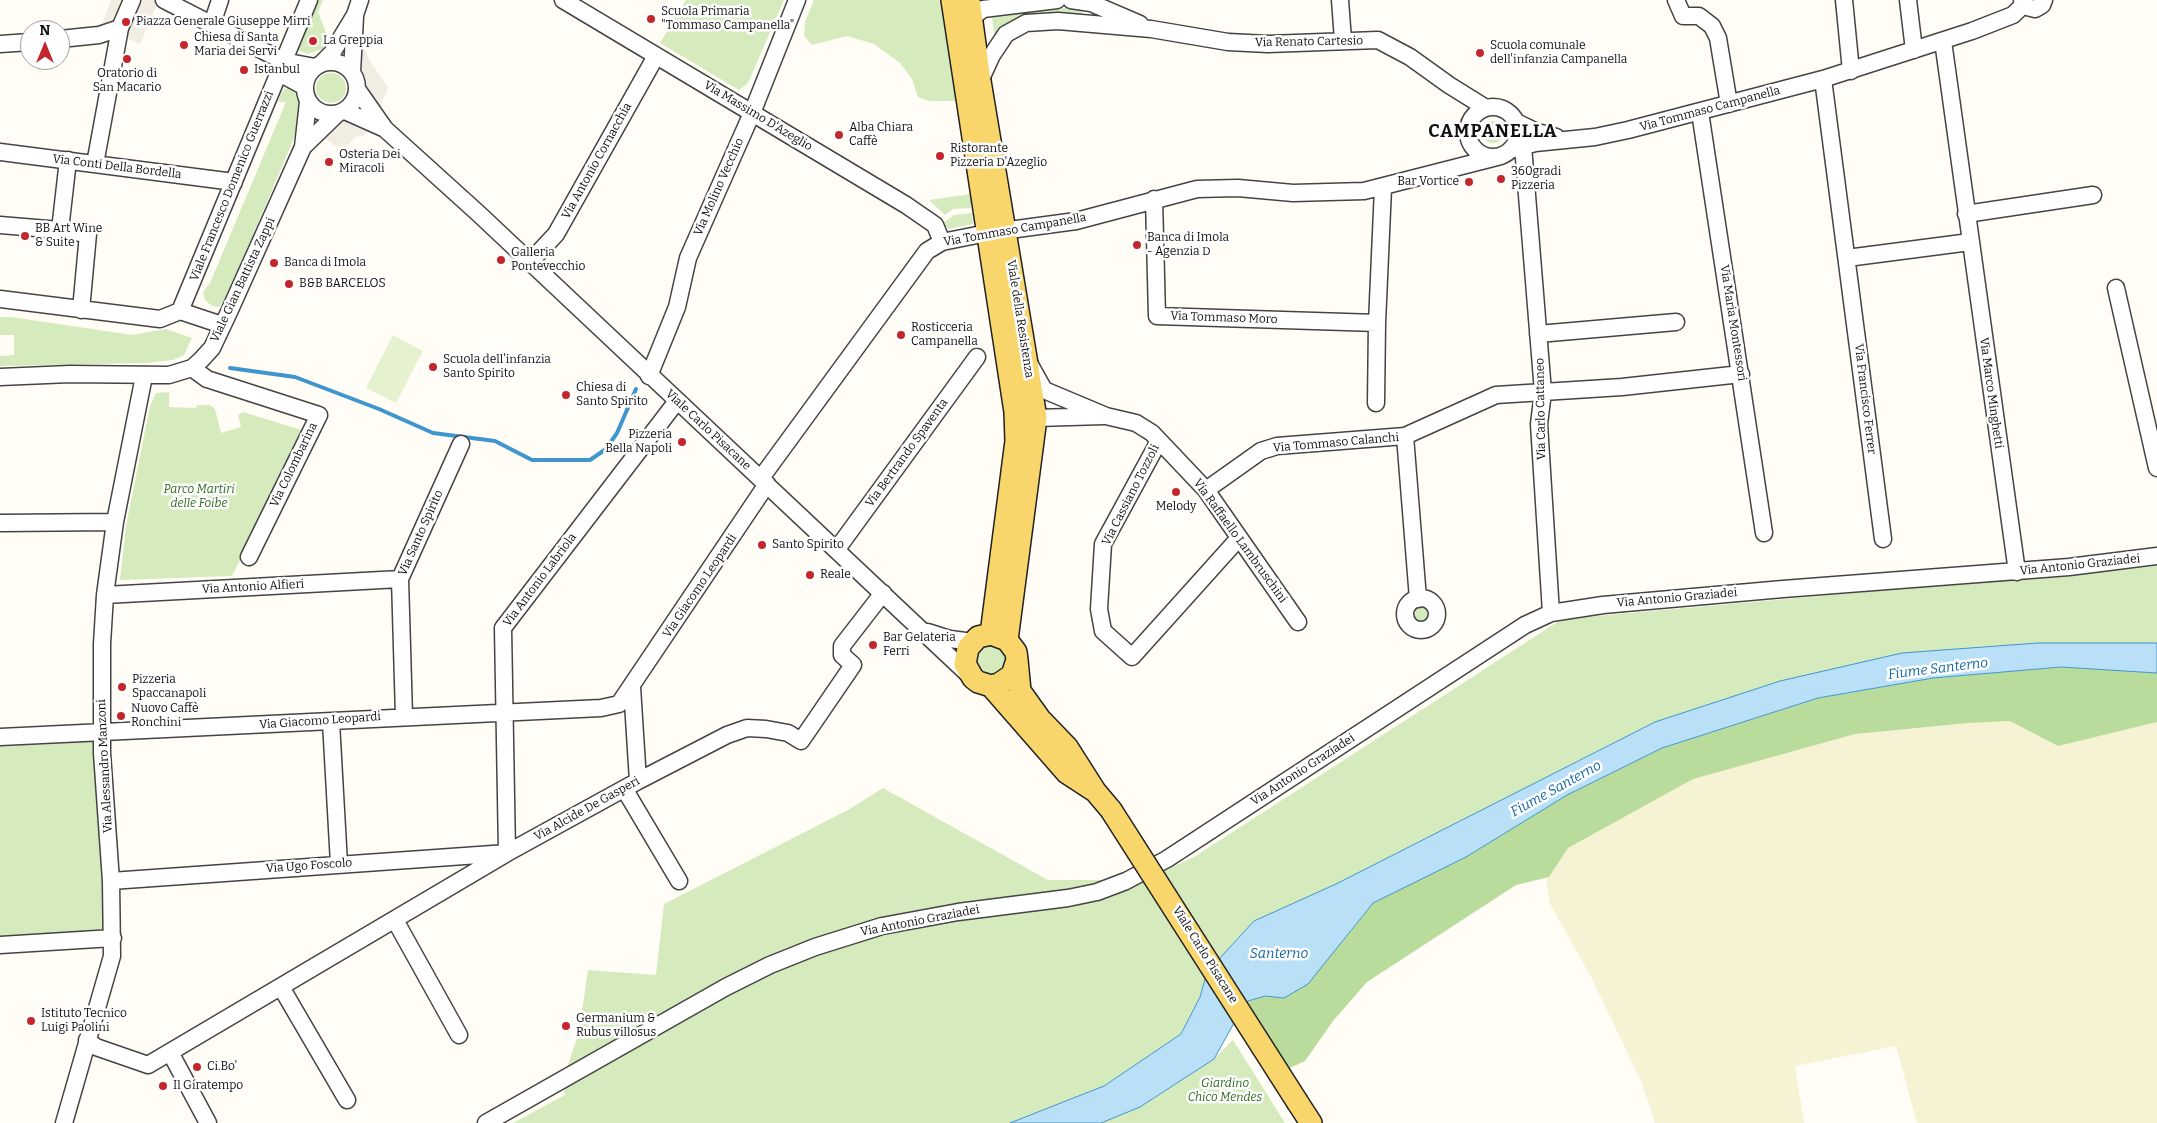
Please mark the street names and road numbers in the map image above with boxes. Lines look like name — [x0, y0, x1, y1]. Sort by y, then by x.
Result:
street label: Via Renato Cartesio — [1255, 34, 1363, 50]
street label: Via Massimo D'Azeglio — [701, 78, 815, 154]
street label: Via Tommaso Campanella — [1638, 83, 1782, 135]
street label: Viale Francesco Domenico Guerrazzi — [187, 89, 277, 283]
street label: Via Antonio Cornacchia — [559, 100, 635, 222]
street label: Via Molino Vecchio — [691, 136, 747, 238]
street label: Via Conti Della Bordella — [52, 152, 182, 182]
street label: Via Tommaso Campanella — [943, 210, 1087, 250]
street label: Viale Gian Battista Zappi — [208, 215, 278, 345]
street label: Viale della Resistenza — [1004, 259, 1036, 379]
street label: Via Maria Montessori — [1717, 264, 1749, 382]
street label: Via Tommaso Moro — [1170, 309, 1278, 327]
street label: Via Marco Minghetti — [1976, 336, 2006, 450]
street label: Via Francisco Ferrer — [1851, 343, 1879, 455]
street label: Via Carlo Cattaneo — [1533, 358, 1549, 460]
street label: Viale Carlo Pisacane — [662, 387, 754, 473]
street label: Via Bertrando Spaventa — [863, 396, 951, 510]
street label: Via Colombarina — [267, 420, 321, 510]
street label: Via Tommaso Calanchi — [1272, 430, 1400, 456]
street label: Via Cassiano Tozzoli — [1099, 442, 1163, 548]
street label: Via Raffaello Lambruschini — [1190, 476, 1290, 606]
street label: Via Santo Spirito — [396, 488, 446, 578]
street label: Via Antonio Labriola — [500, 531, 580, 629]
street label: Via Giacomo Leopardi — [660, 531, 740, 641]
street label: Via Antonio Graziadei — [2019, 552, 2141, 578]
street label: Via Antonio Alfieri — [201, 577, 305, 597]
street label: Via Antonio Graziadei — [1616, 586, 1738, 610]
street label: Via Alessandro Manzoni — [94, 699, 116, 833]
street label: Via Giacomo Leopardi — [259, 710, 381, 732]
street label: Via Antonio Graziadei — [1248, 731, 1358, 809]
street label: Via Alcide De Gasperi — [532, 774, 642, 844]
street label: Via Ugo Foscolo — [265, 856, 353, 876]
street label: Via Antonio Graziadei — [859, 902, 981, 940]
street label: Viale Carlo Pisacane — [1169, 904, 1241, 1006]

